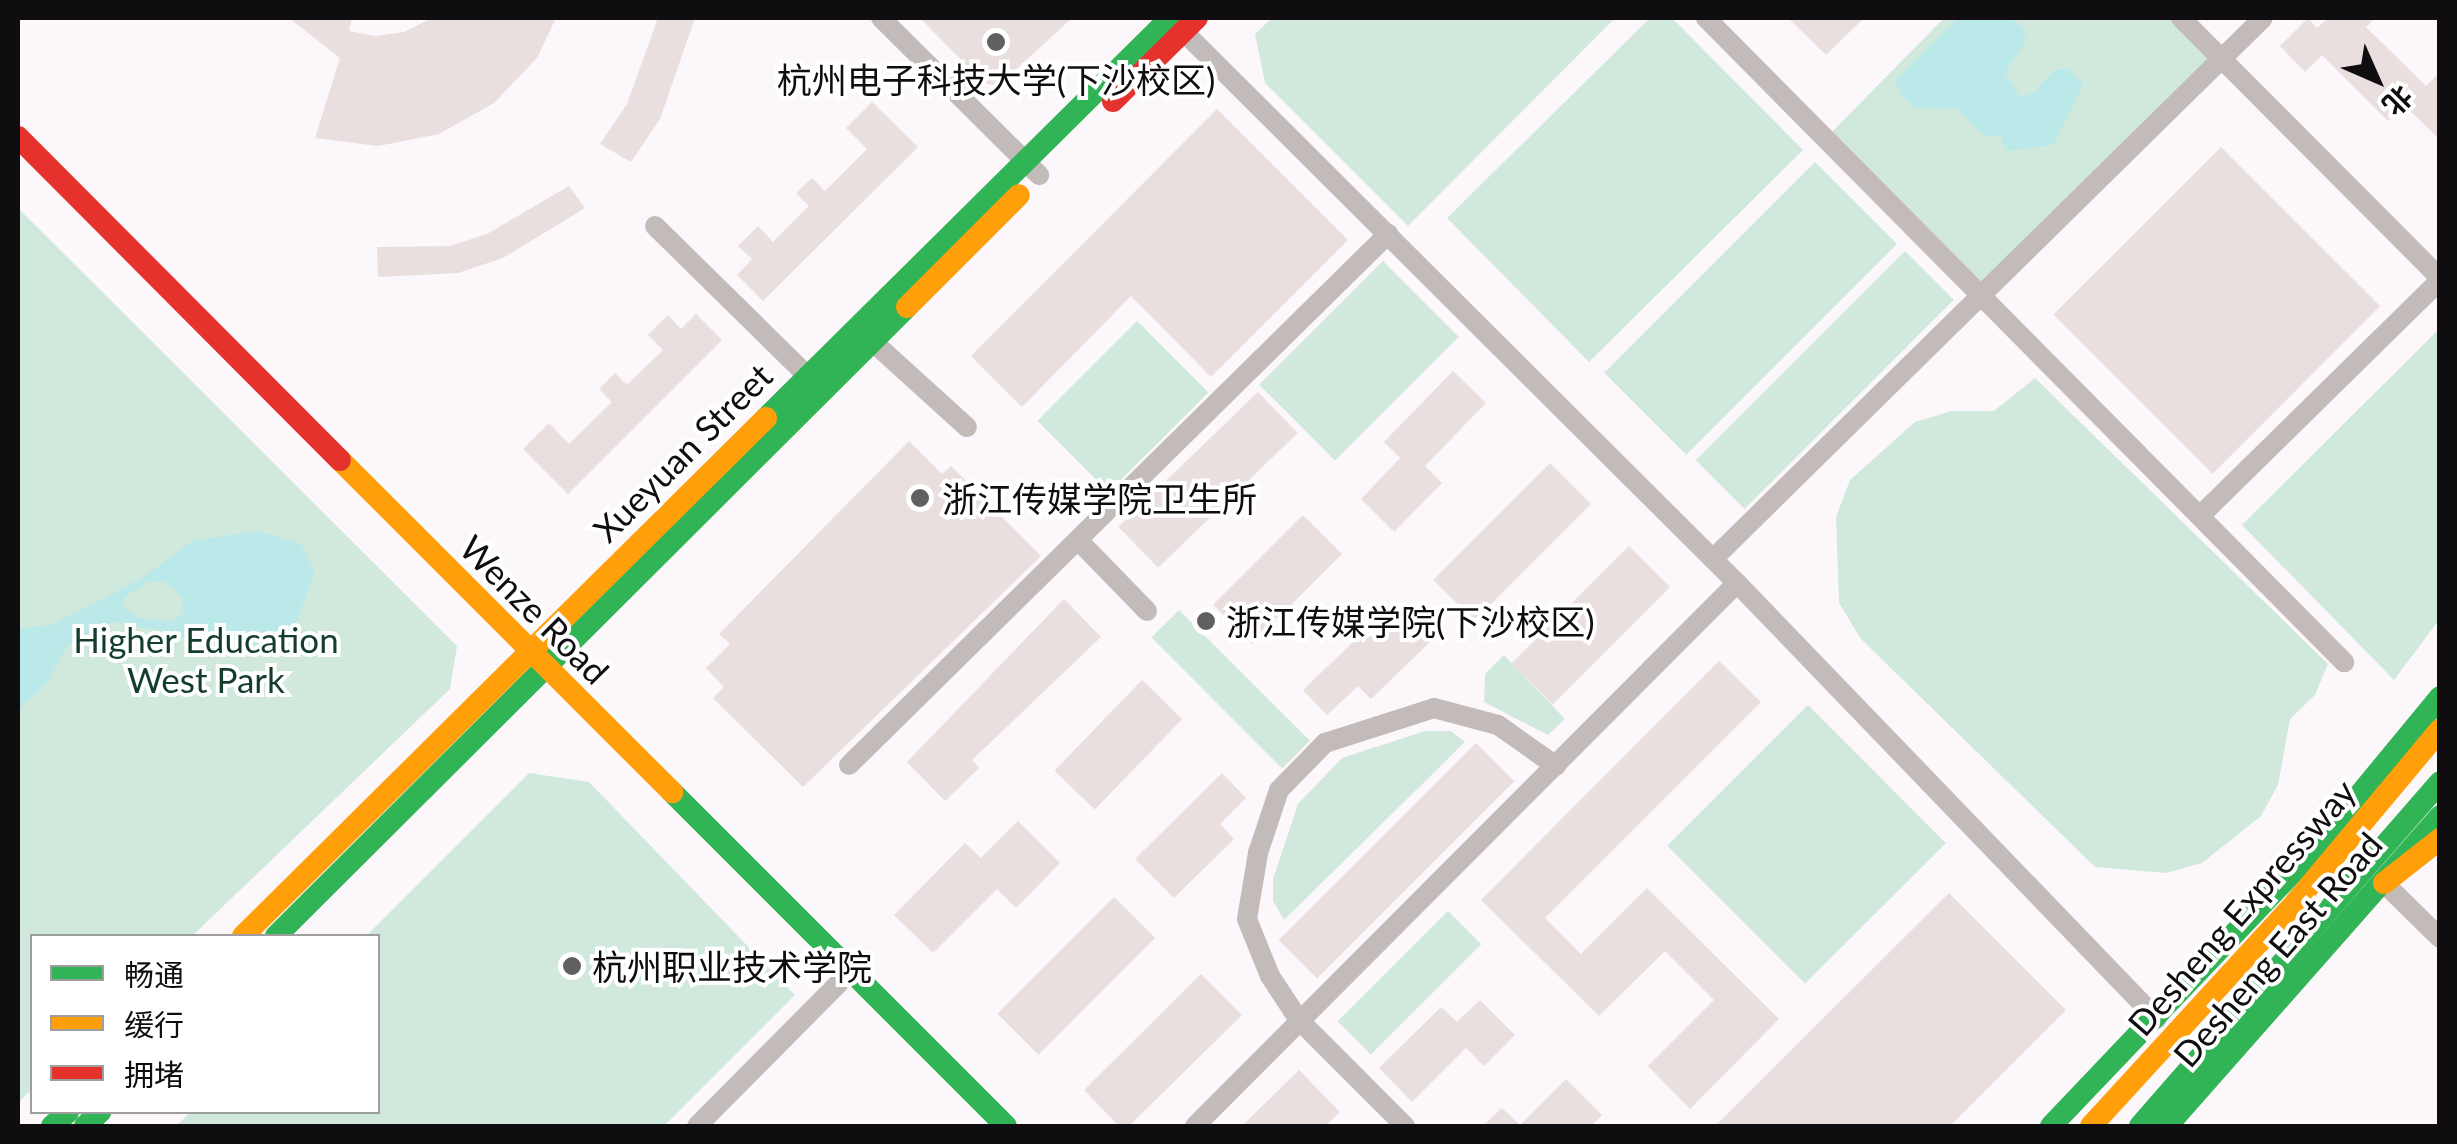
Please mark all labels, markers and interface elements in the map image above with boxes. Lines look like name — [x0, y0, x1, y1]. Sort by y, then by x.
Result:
north arrow — [2327, 30, 2427, 130]
marker: 杭州电子科技大学(下沙校区) — [985, 31, 1007, 53]
place label: 杭州电子科技大学(下沙校区) — [777, 58, 1215, 100]
text: 北 — [2376, 79, 2420, 123]
street label: Xueyuan Street — [584, 354, 780, 550]
place label: 浙江传媒学院卫生所 — [942, 477, 1257, 519]
marker: 浙江传媒学院卫生所 — [907, 485, 933, 511]
street label: Wenze Road — [452, 526, 618, 692]
place label: 浙江传媒学院(下沙校区) — [1226, 600, 1595, 642]
marker: 浙江传媒学院(下沙校区) — [1195, 610, 1217, 632]
park label: Higher Education West Park — [73, 618, 339, 700]
street label: Desheng Expressway — [2119, 771, 2363, 1043]
street label: Desheng East Road — [2164, 823, 2390, 1075]
legend — [30, 934, 380, 1114]
place label: 杭州职业技术学院 — [592, 945, 872, 987]
marker: 杭州职业技术学院 — [561, 955, 583, 977]
text: 畅通 — [124, 956, 184, 992]
text: 缓行 — [124, 1006, 184, 1042]
text: 拥堵 — [124, 1056, 184, 1092]

